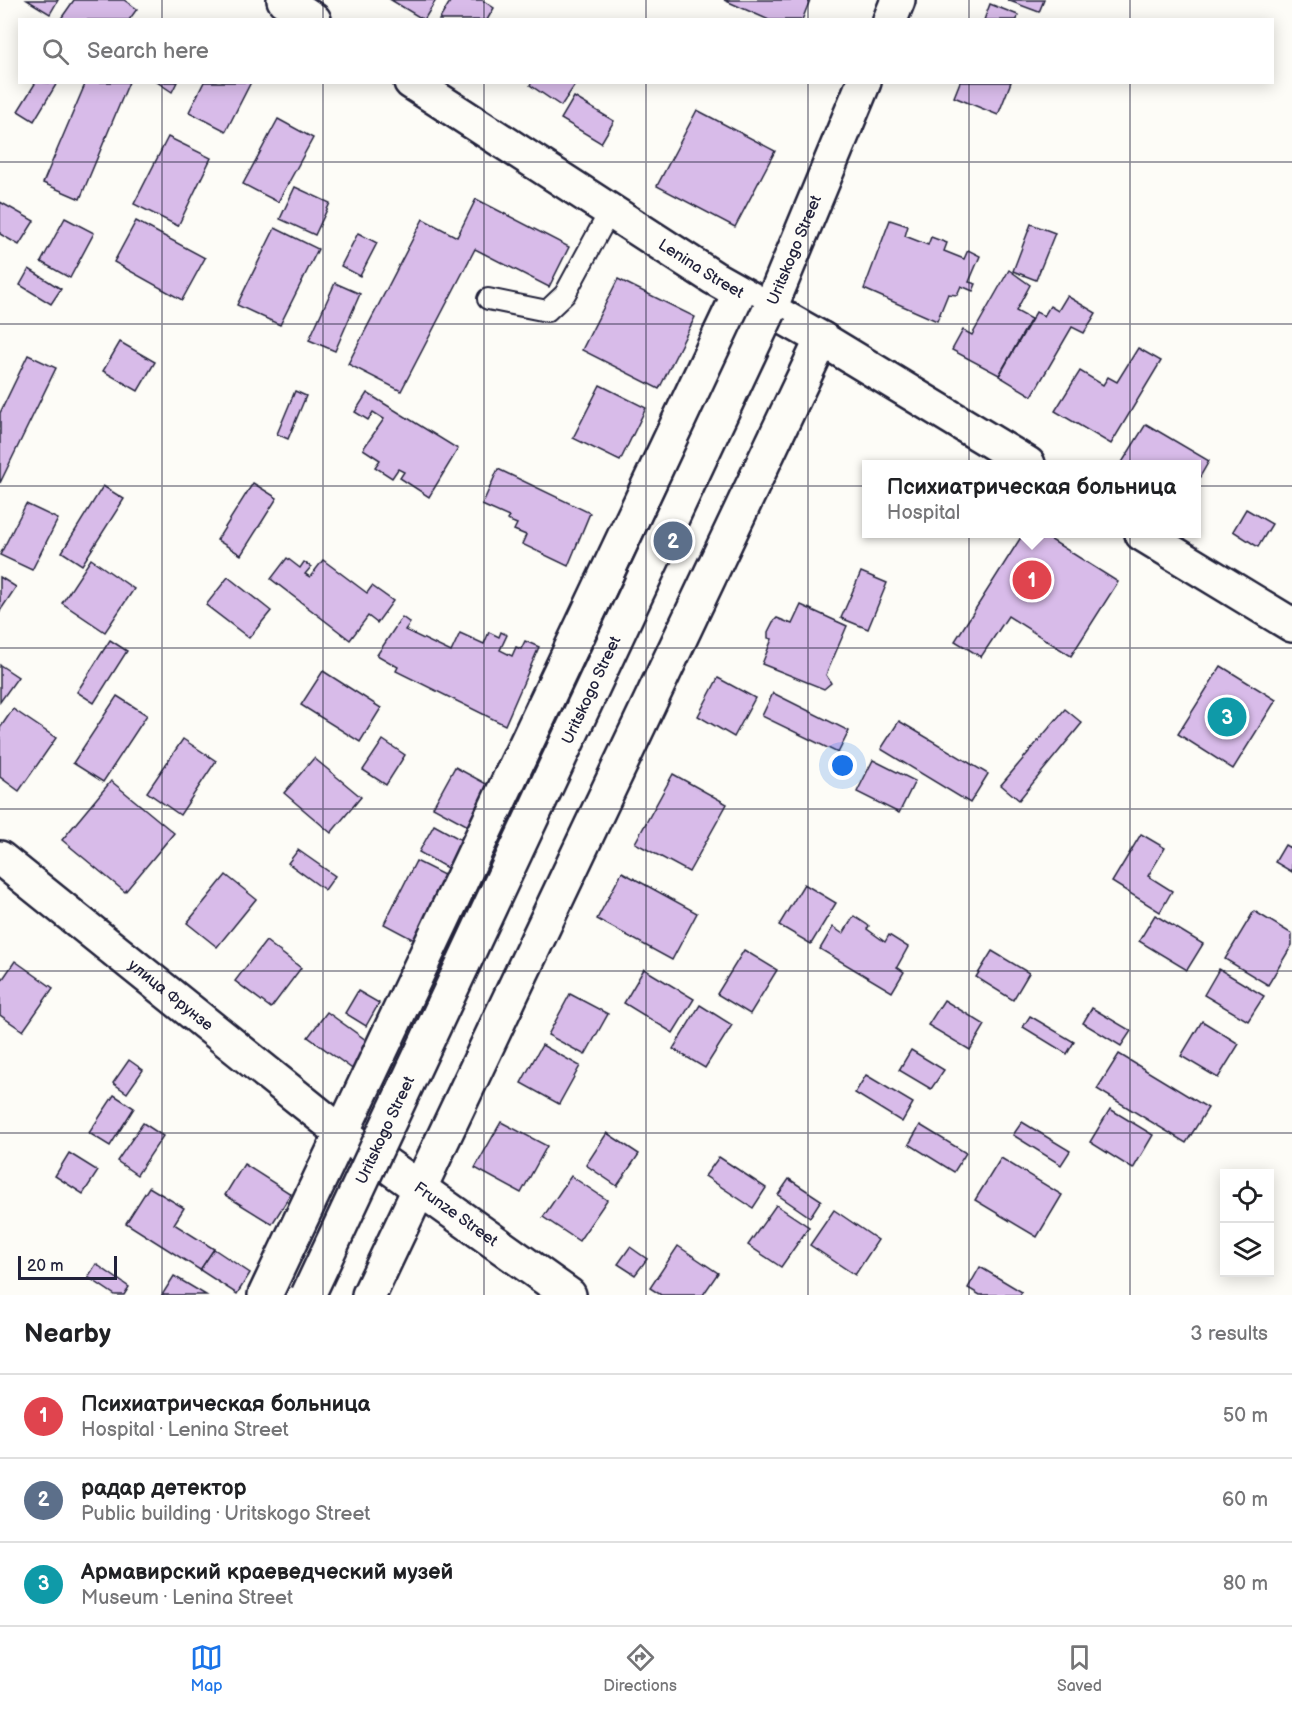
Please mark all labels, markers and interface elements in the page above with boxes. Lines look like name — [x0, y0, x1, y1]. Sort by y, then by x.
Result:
search box — [18, 18, 1274, 84]
icon: search — [39, 35, 72, 68]
text: Search here — [87, 38, 209, 65]
street label: Uritskogo Street — [763, 192, 826, 308]
street label: Lenina Street — [655, 235, 747, 302]
popup — [862, 460, 1201, 538]
text: Психиатрическая больница — [887, 474, 1176, 501]
text: Hospital — [887, 501, 960, 525]
pin: 2 — [654, 518, 692, 564]
pin: 1 — [1012, 558, 1052, 602]
street label: Uritskogo Street — [558, 633, 625, 747]
pin: 3 — [1208, 694, 1246, 740]
your location — [828, 751, 857, 780]
street label: улица Фрунзе — [125, 956, 217, 1035]
street label: Uritskogo Street — [352, 1073, 419, 1187]
map controls — [1220, 1169, 1274, 1277]
button: locate — [1220, 1169, 1274, 1223]
street label: Frunze Street — [410, 1178, 502, 1251]
button: layers — [1220, 1223, 1274, 1277]
scale bar — [18, 1253, 117, 1280]
text: 20 m — [27, 1257, 63, 1276]
text: Nearby — [24, 1319, 111, 1350]
text: 3 results — [1190, 1322, 1268, 1346]
text: Психиатрическая больница — [81, 1391, 370, 1418]
text: 1 — [39, 1404, 48, 1428]
text: 50 m — [1223, 1404, 1268, 1428]
text: Hospital · Lenina Street — [81, 1418, 289, 1442]
text: радар детектор — [81, 1475, 246, 1502]
text: 2 — [38, 1488, 49, 1512]
text: 60 m — [1222, 1488, 1268, 1512]
text: Public building · Uritskogo Street — [81, 1502, 370, 1526]
text: Армавирский краеведческий музей — [81, 1559, 453, 1586]
text: 3 — [38, 1572, 49, 1596]
text: 80 m — [1223, 1572, 1268, 1596]
text: Museum · Lenina Street — [81, 1586, 293, 1610]
tab: Map — [190, 1641, 223, 1696]
tab: Directions — [603, 1641, 677, 1696]
tab: Saved — [1057, 1641, 1102, 1696]

